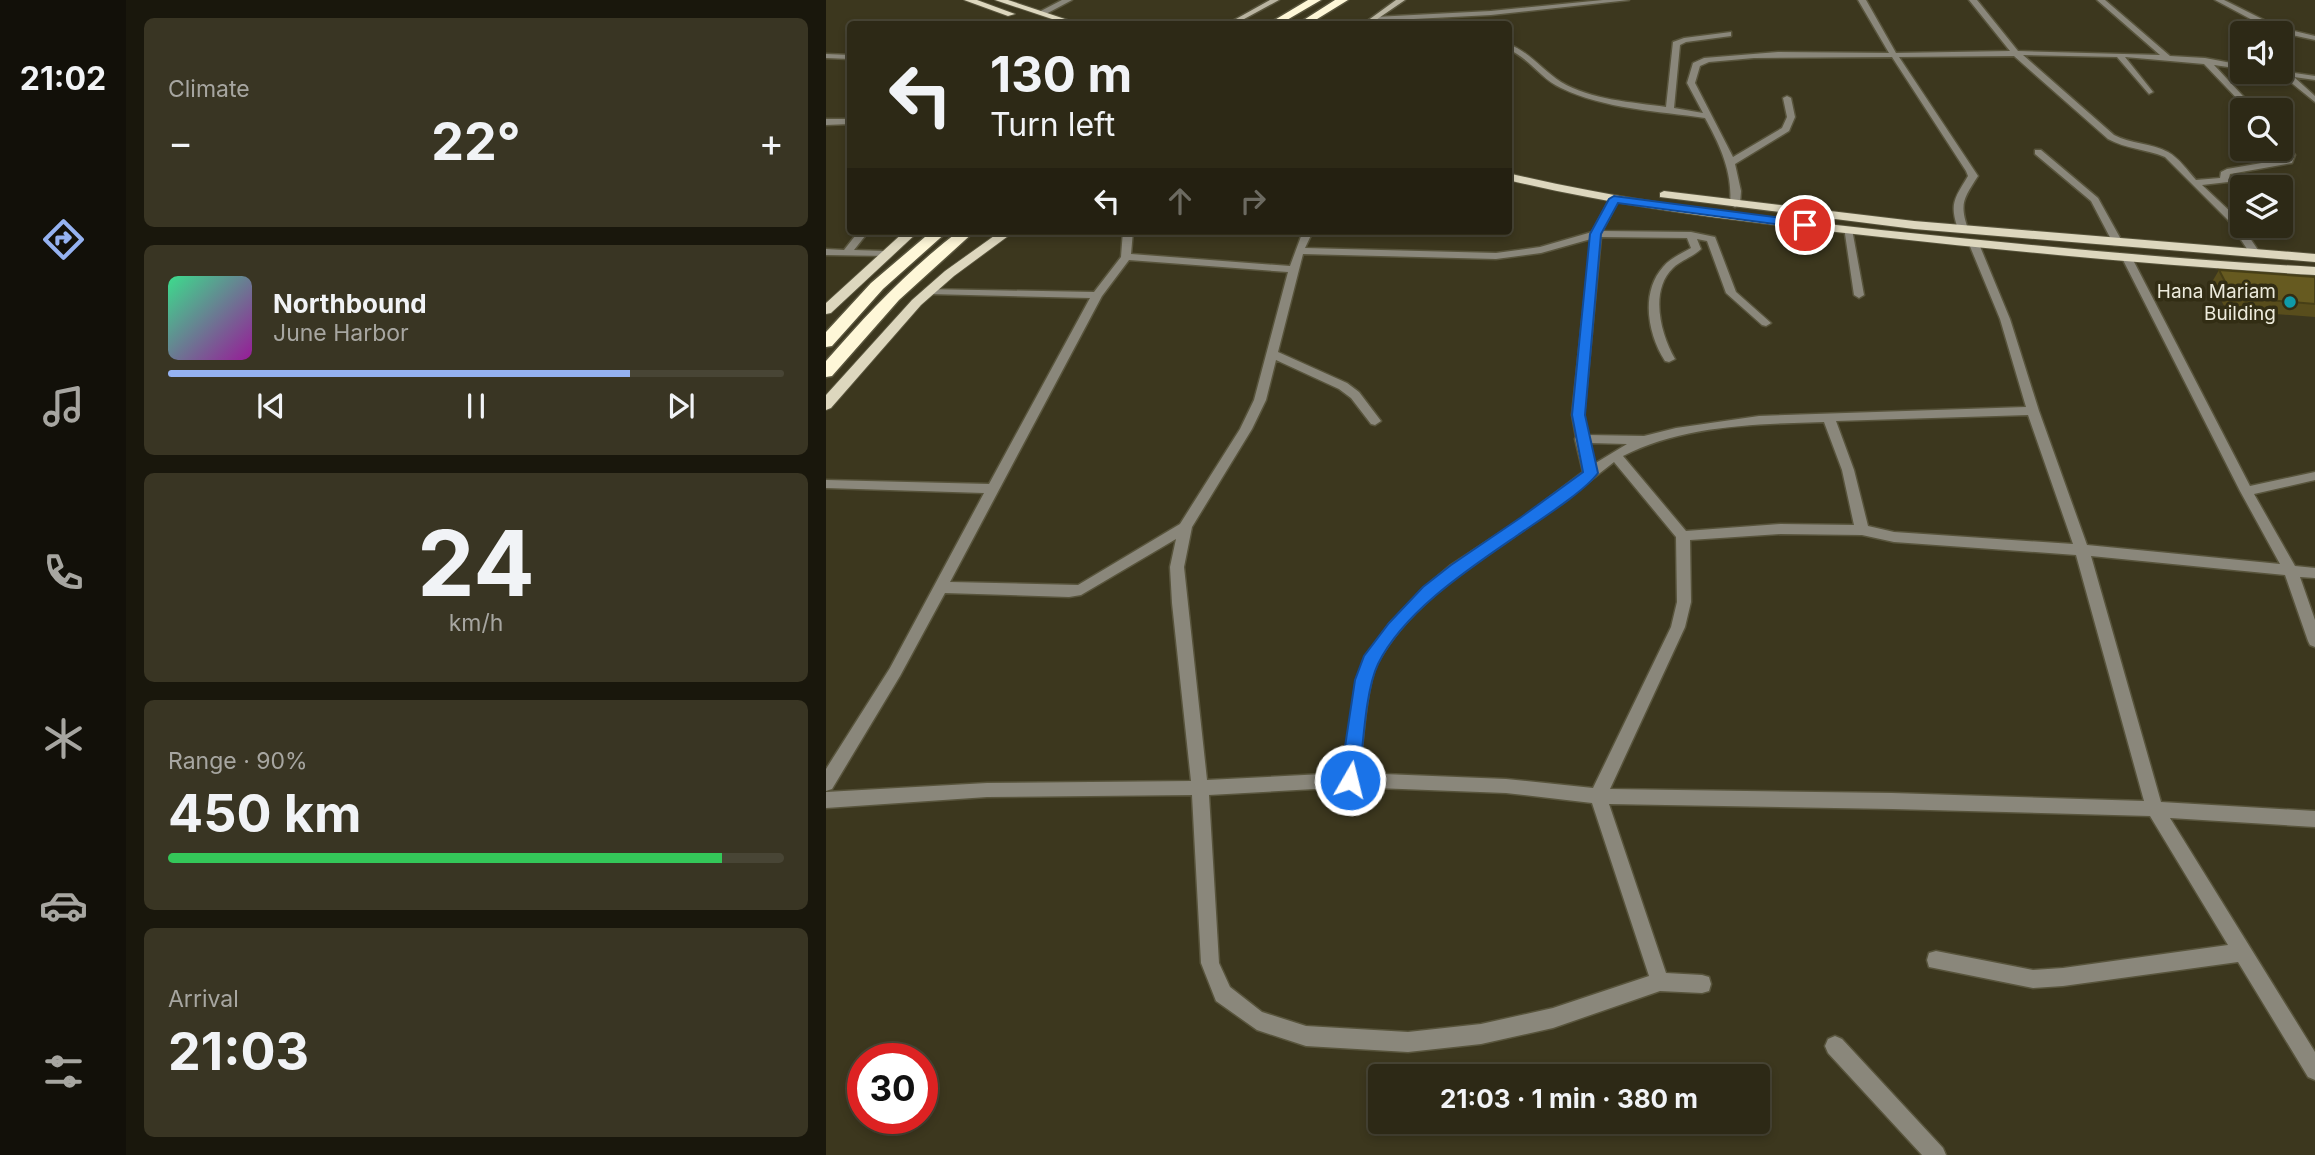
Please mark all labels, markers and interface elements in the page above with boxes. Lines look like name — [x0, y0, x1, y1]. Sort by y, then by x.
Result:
map controls — [2230, 21, 2293, 238]
button: sound — [2230, 21, 2293, 84]
text: 130 m — [990, 45, 1132, 104]
icon: left — [875, 49, 966, 140]
text: 21:02 — [20, 59, 106, 98]
text: Climate — [168, 75, 250, 103]
button: search — [2230, 98, 2293, 161]
text: Turn left — [990, 105, 1115, 144]
text: 22° — [431, 110, 521, 173]
text: − — [168, 119, 193, 165]
text: + — [759, 119, 784, 165]
button: layers — [2230, 175, 2293, 238]
icon: left — [1088, 182, 1126, 220]
icon: ahead — [1161, 182, 1199, 220]
icon: right — [1234, 182, 1272, 220]
pin — [1775, 195, 1835, 255]
icon: arrive — [1786, 206, 1824, 244]
icon: directions — [39, 215, 88, 264]
place label: Hana Mariam Building — [2157, 280, 2276, 325]
text: Northbound — [273, 288, 427, 319]
marker: Hana Mariam Building — [2282, 294, 2298, 310]
text: June Harbor — [273, 319, 409, 347]
icon: music — [39, 382, 88, 431]
icon: previous — [252, 387, 290, 425]
icon: pause — [457, 387, 495, 425]
icon: next — [662, 387, 700, 425]
text: 24 — [417, 508, 535, 618]
icon: phone — [39, 548, 88, 597]
text: km/h — [449, 609, 503, 637]
icon: climate — [39, 714, 88, 763]
position arrow — [1313, 743, 1387, 817]
text: Range · 90% — [168, 747, 308, 775]
text: 450 km — [168, 782, 361, 845]
icon: car — [39, 881, 88, 930]
text: Arrival — [168, 985, 239, 1013]
text: 21:03 — [168, 1020, 309, 1083]
speed limit sign: 30 — [847, 1043, 938, 1134]
icon: filters — [39, 1047, 88, 1096]
text: 21:03 · 1 min · 380 m — [1440, 1083, 1698, 1114]

